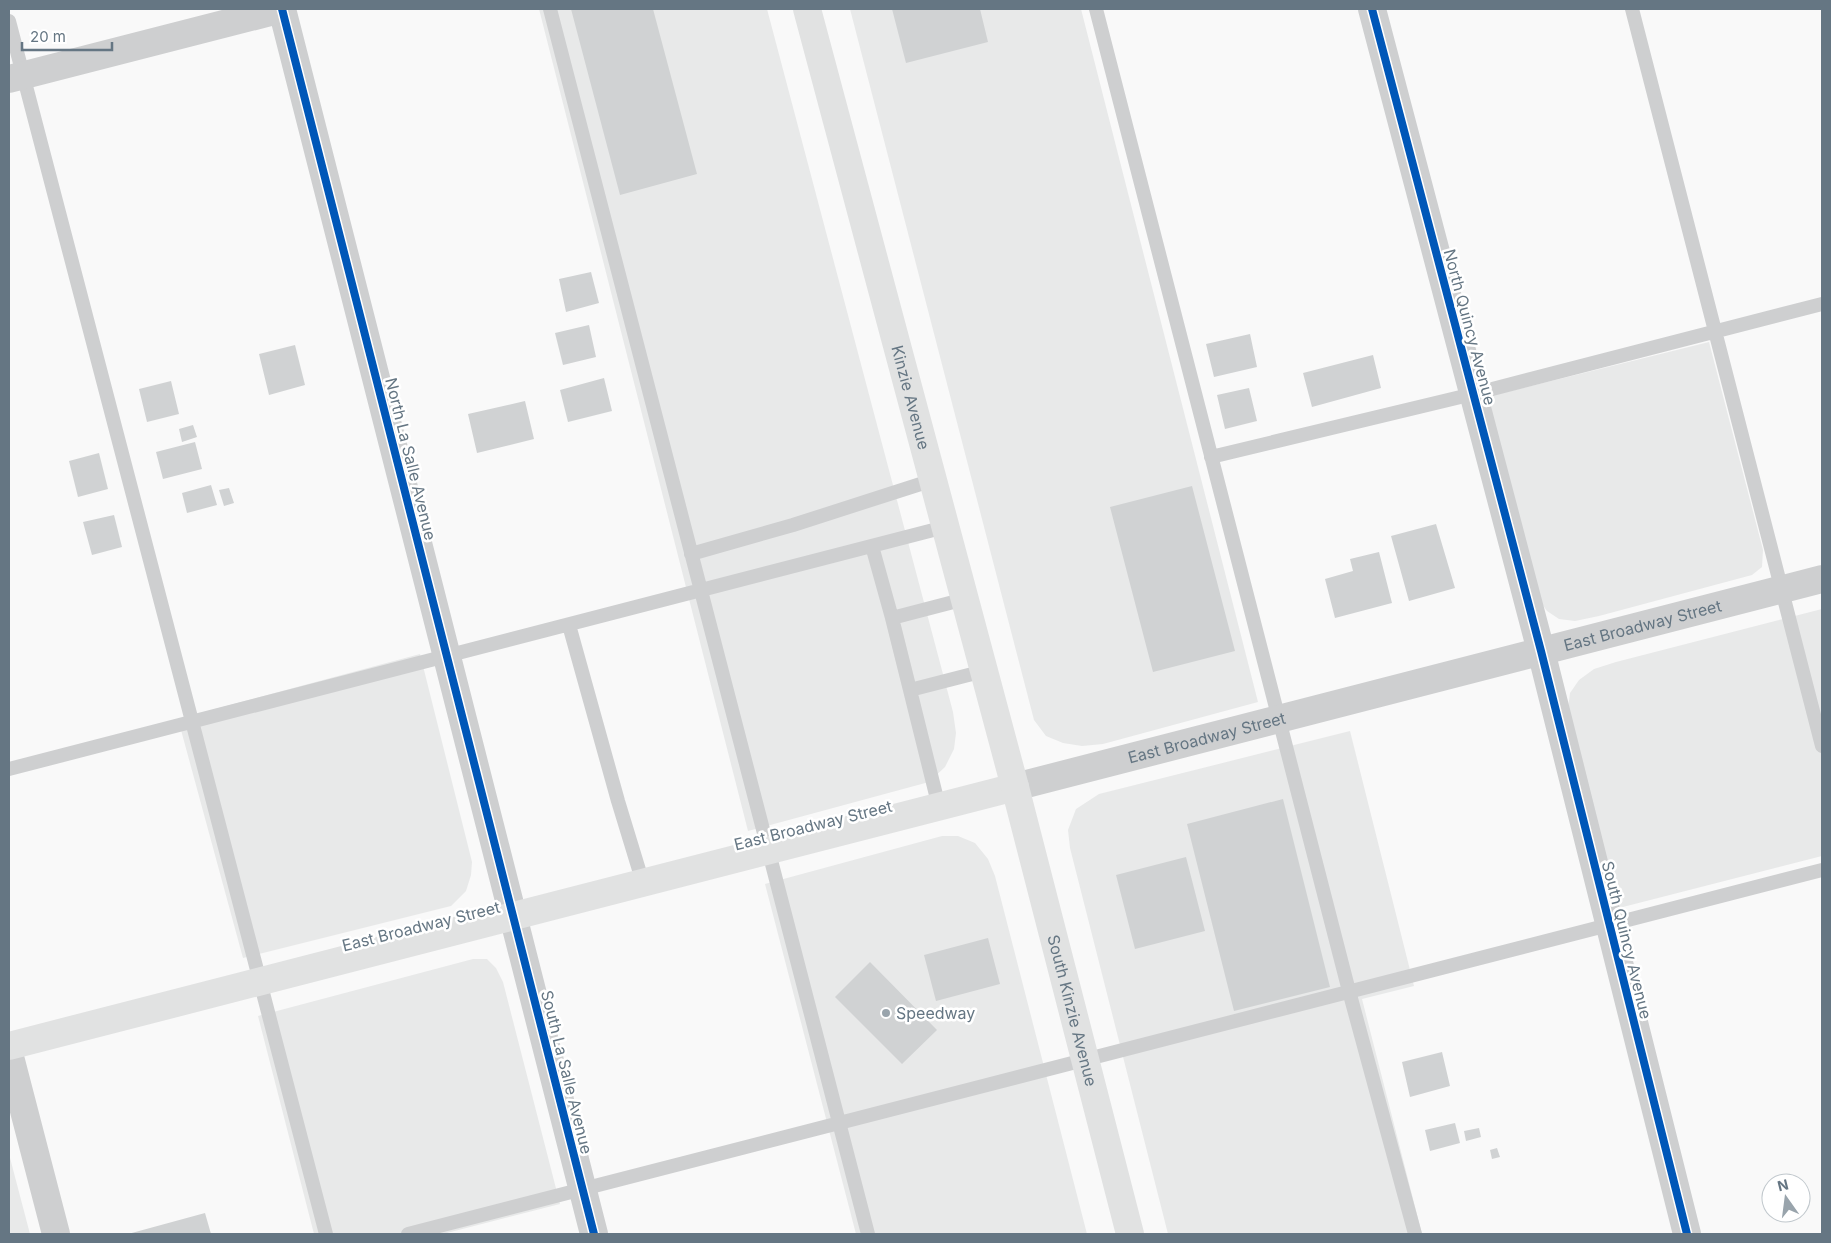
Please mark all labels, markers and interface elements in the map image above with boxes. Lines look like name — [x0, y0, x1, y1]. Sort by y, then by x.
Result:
scale bar — [22, 20, 112, 52]
text: 20 m — [30, 27, 66, 46]
street label: North Quincy Avenue — [1440, 247, 1500, 407]
street label: Kinzie Avenue — [887, 343, 934, 452]
street label: North La Salle Avenue — [381, 376, 441, 542]
street label: East Broadway Street — [1562, 595, 1723, 655]
street label: East Broadway Street — [1126, 708, 1288, 767]
street label: East Broadway Street — [732, 796, 894, 854]
street label: South Quincy Avenue — [1598, 859, 1656, 1021]
street label: East Broadway Street — [340, 897, 502, 955]
street label: South Kinzie Avenue — [1043, 933, 1102, 1088]
street label: South La Salle Avenue — [537, 988, 597, 1156]
place label: Speedway — [896, 1003, 975, 1023]
marker: Speedway — [880, 1007, 892, 1019]
north arrow — [1761, 1173, 1811, 1223]
text: N — [1776, 1175, 1790, 1194]

